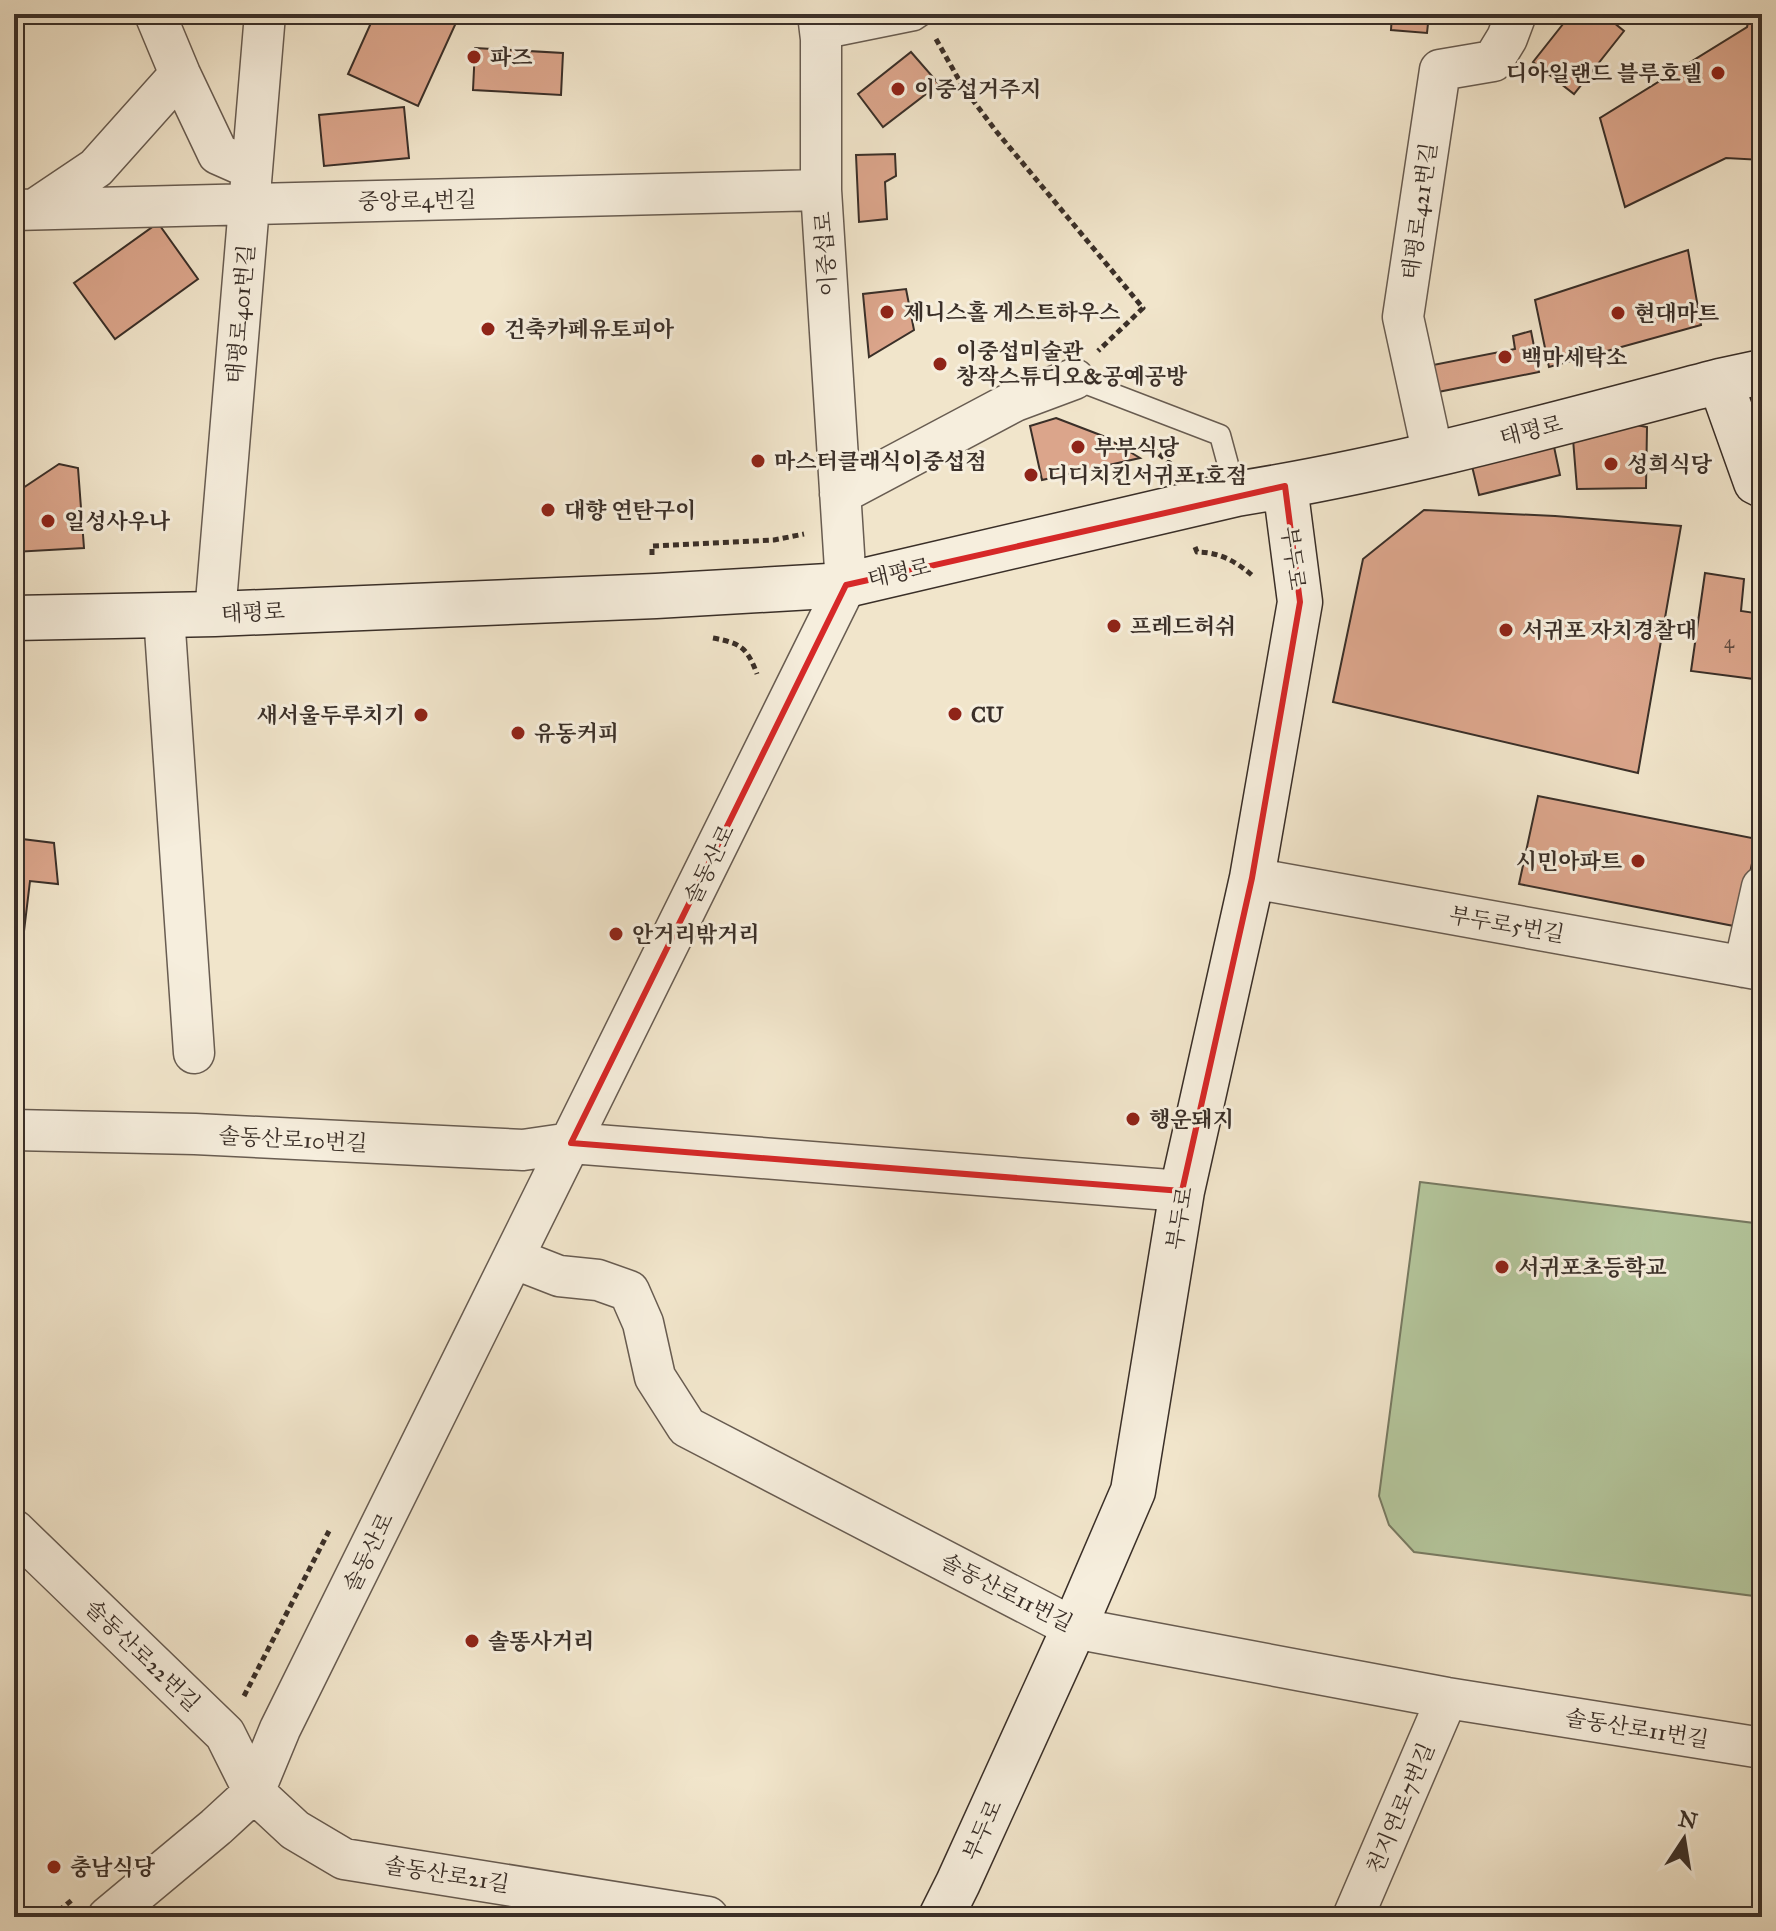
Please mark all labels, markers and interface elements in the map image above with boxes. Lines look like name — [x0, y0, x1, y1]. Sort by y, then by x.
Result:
place label: 파즈 — [490, 44, 533, 71]
marker: 파즈 — [465, 48, 483, 66]
place label: 디아일랜드 블루호텔 — [1506, 60, 1702, 87]
marker: 디아일랜드 블루호텔 — [1709, 64, 1727, 82]
place label: 이중섭거주지 — [914, 76, 1042, 103]
marker: 이중섭거주지 — [889, 80, 907, 98]
street label: 태평로421번길 — [1397, 141, 1442, 281]
street label: 중앙로4번길 — [358, 186, 477, 215]
street label: 이중섭로 — [809, 211, 842, 297]
street label: 태평로401번길 — [221, 243, 260, 385]
place label: 제니스홀 게스트하우스 — [903, 299, 1120, 326]
place label: 현대마트 — [1634, 300, 1720, 327]
marker: 제니스홀 게스트하우스 — [878, 303, 896, 321]
marker: 현대마트 — [1609, 304, 1627, 322]
place label: 건축카페유토피아 — [504, 316, 675, 343]
marker: 건축카페유토피아 — [479, 320, 497, 338]
place label: 이중섭미술관 창작스튜디오&공예공방 — [956, 338, 1188, 390]
place label: 백마세탁소 — [1521, 344, 1627, 371]
marker: 백마세탁소 — [1496, 348, 1514, 366]
marker: 이중섭미술관 창작스튜디오&공예공방 — [931, 355, 949, 373]
street label: 태평로 — [1497, 410, 1565, 451]
place label: 부부식당 — [1094, 434, 1180, 461]
marker: 부부식당 — [1069, 438, 1087, 456]
place label: 마스터클래식이중섭점 — [774, 448, 987, 475]
place label: 성희식당 — [1627, 451, 1713, 478]
marker: 마스터클래식이중섭점 — [749, 452, 767, 470]
marker: 성희식당 — [1602, 455, 1620, 473]
place label: 디디치킨서귀포1호점 — [1047, 462, 1247, 489]
marker: 디디치킨서귀포1호점 — [1022, 466, 1040, 484]
place label: 대향 연탄구이 — [564, 497, 696, 524]
marker: 대향 연탄구이 — [539, 501, 557, 519]
place label: 일성사우나 — [64, 508, 171, 535]
marker: 일성사우나 — [39, 512, 57, 530]
street label: 부두로 — [1276, 525, 1311, 592]
street label: 태평로 — [865, 552, 933, 593]
street label: 태평로 — [220, 597, 286, 628]
place label: 프레드허쉬 — [1130, 613, 1236, 640]
marker: 프레드허쉬 — [1105, 617, 1123, 635]
place label: 서귀포 자치경찰대 — [1522, 617, 1697, 644]
marker: 서귀포 자치경찰대 — [1497, 621, 1515, 639]
house number: 4 — [1724, 631, 1735, 653]
place label: CU — [971, 701, 1004, 728]
place label: 새서울두루치기 — [256, 702, 405, 729]
marker: CU — [946, 705, 964, 723]
marker: 새서울두루치기 — [412, 706, 430, 724]
place label: 유동커피 — [534, 720, 619, 747]
marker: 유동커피 — [509, 724, 527, 742]
street label: 솔동산로 — [679, 820, 740, 908]
place label: 시민아파트 — [1516, 848, 1623, 875]
marker: 시민아파트 — [1629, 852, 1647, 870]
street label: 부두로5번길 — [1447, 901, 1567, 948]
place label: 안거리밖거리 — [632, 921, 760, 948]
marker: 안거리밖거리 — [607, 925, 625, 943]
place label: 행운돼지 — [1149, 1106, 1234, 1133]
marker: 행운돼지 — [1124, 1110, 1142, 1128]
street label: 솔동산로10번길 — [218, 1122, 368, 1157]
street label: 부두로 — [1161, 1184, 1198, 1252]
place label: 서귀포초등학교 — [1518, 1254, 1667, 1281]
marker: 서귀포초등학교 — [1493, 1258, 1511, 1276]
street label: 솔동산로 — [338, 1508, 399, 1596]
street label: 솔동산로11번길 — [936, 1548, 1077, 1637]
street label: 솔동산로22번길 — [80, 1594, 206, 1717]
place label: 솔똥사거리 — [488, 1628, 594, 1655]
marker: 솔똥사거리 — [463, 1632, 481, 1650]
street label: 솔동산로11번길 — [1563, 1704, 1711, 1753]
street label: 천지연로7번길 — [1361, 1739, 1440, 1878]
street label: 부두로 — [957, 1796, 1008, 1865]
north arrow — [1644, 1799, 1724, 1879]
text: N — [1676, 1805, 1700, 1835]
street label: 솔동산로21길 — [383, 1851, 511, 1898]
place label: 충남식당 — [70, 1854, 156, 1881]
marker: 충남식당 — [45, 1858, 63, 1876]

